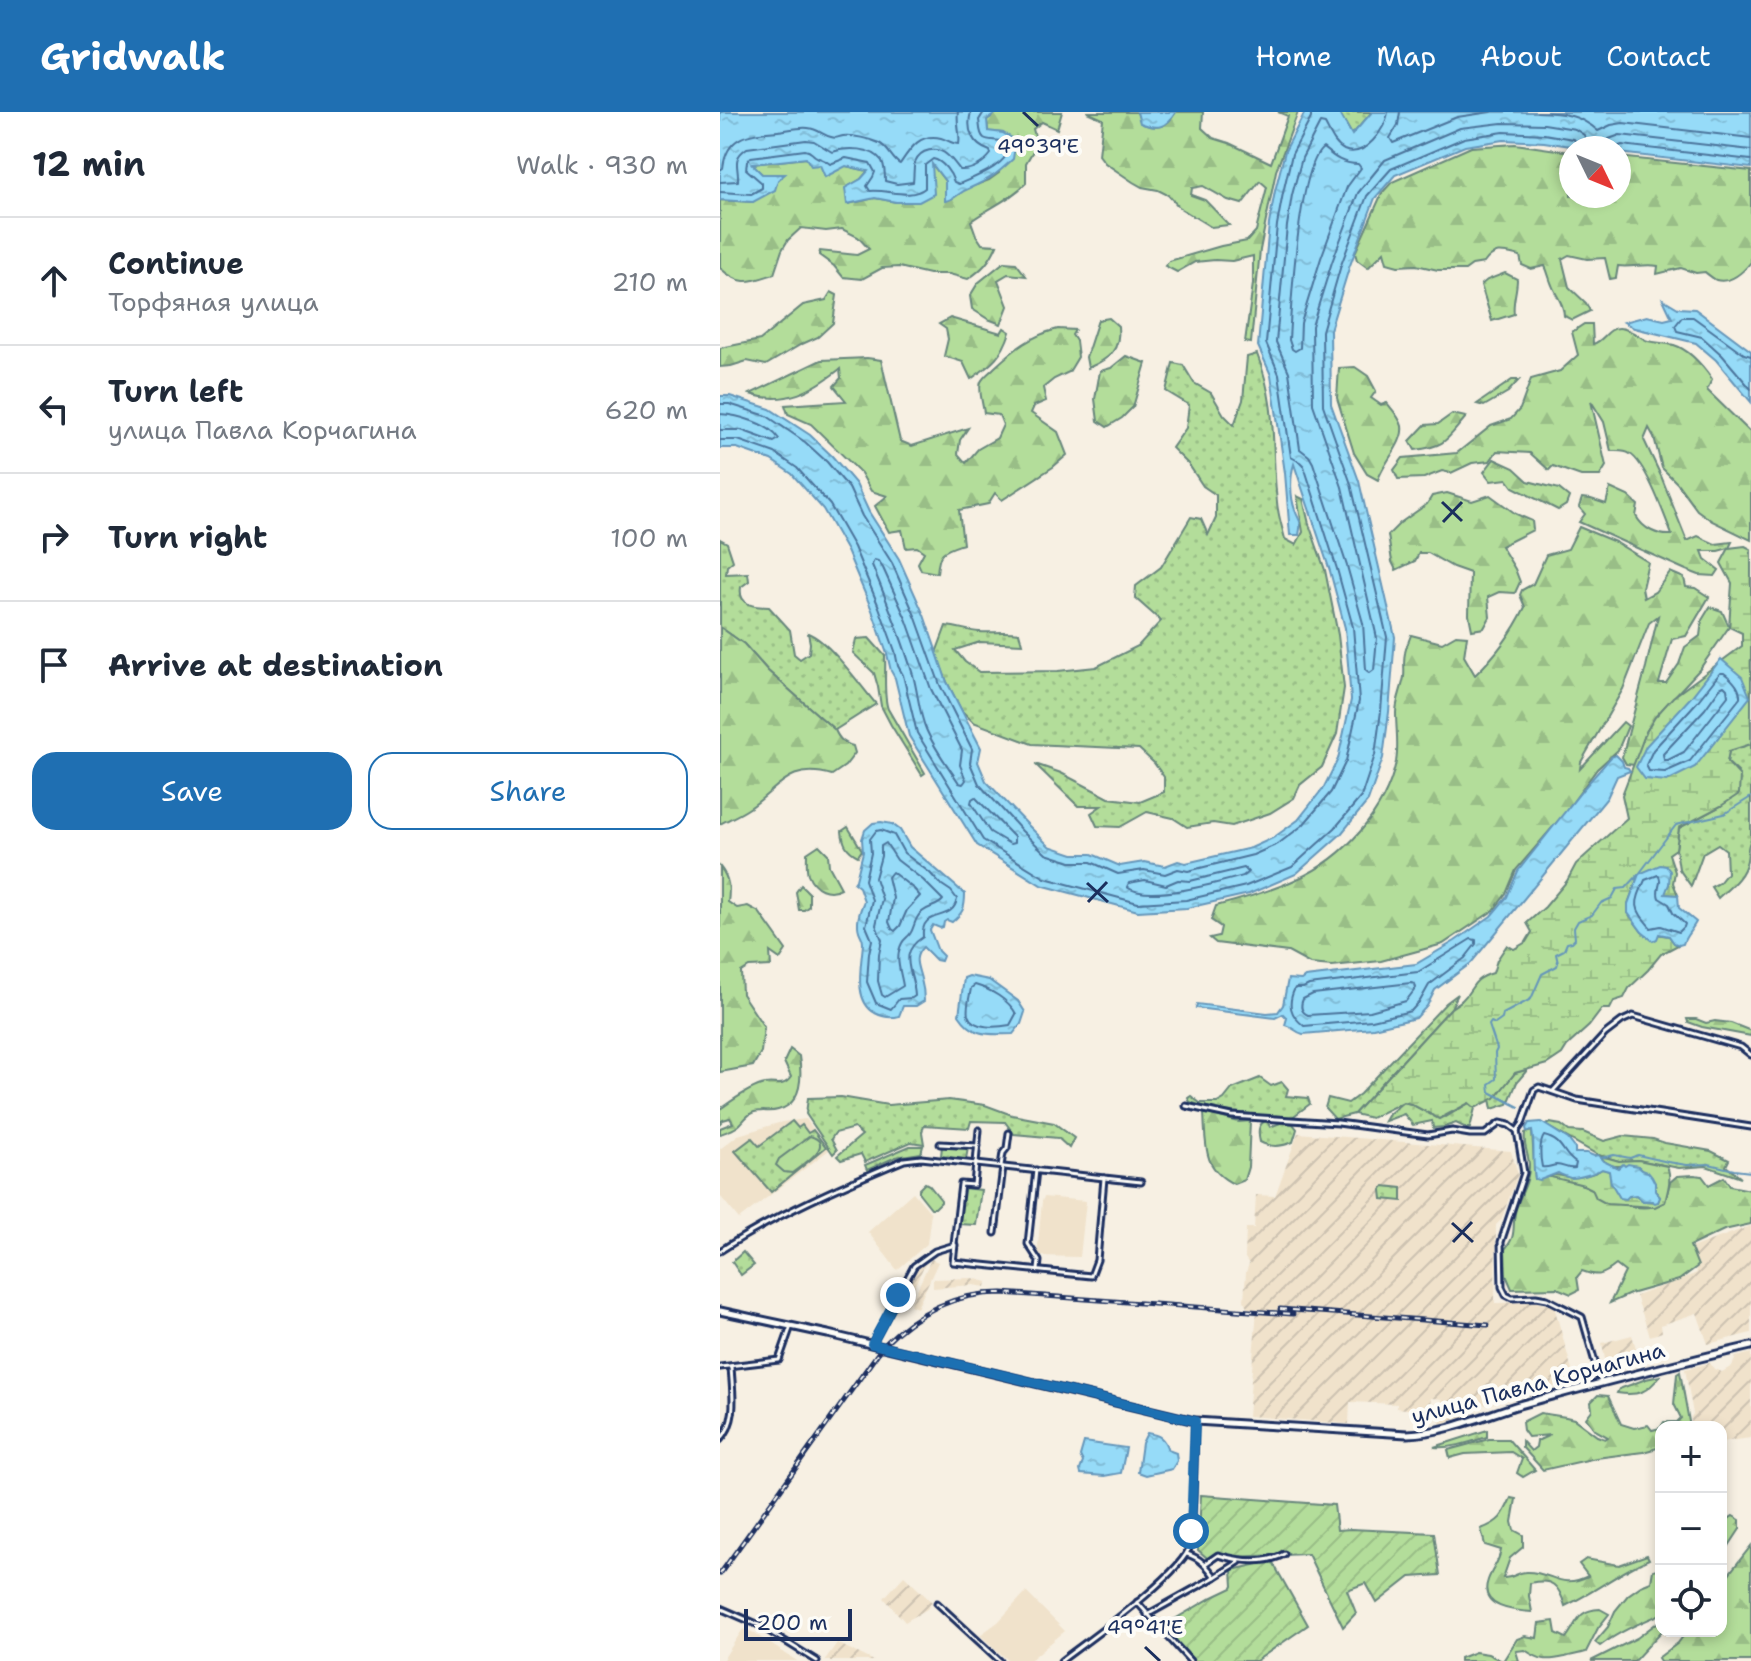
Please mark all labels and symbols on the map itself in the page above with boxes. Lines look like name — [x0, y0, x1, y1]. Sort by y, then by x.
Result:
text: 49°39'E — [997, 133, 1079, 159]
north arrow — [1559, 136, 1631, 208]
route end — [880, 1277, 916, 1313]
street label: улица Павла Корчагина — [1408, 1335, 1668, 1431]
route start — [1173, 1513, 1209, 1549]
scale bar — [744, 1605, 852, 1641]
text: 49°41'E — [1107, 1614, 1183, 1640]

